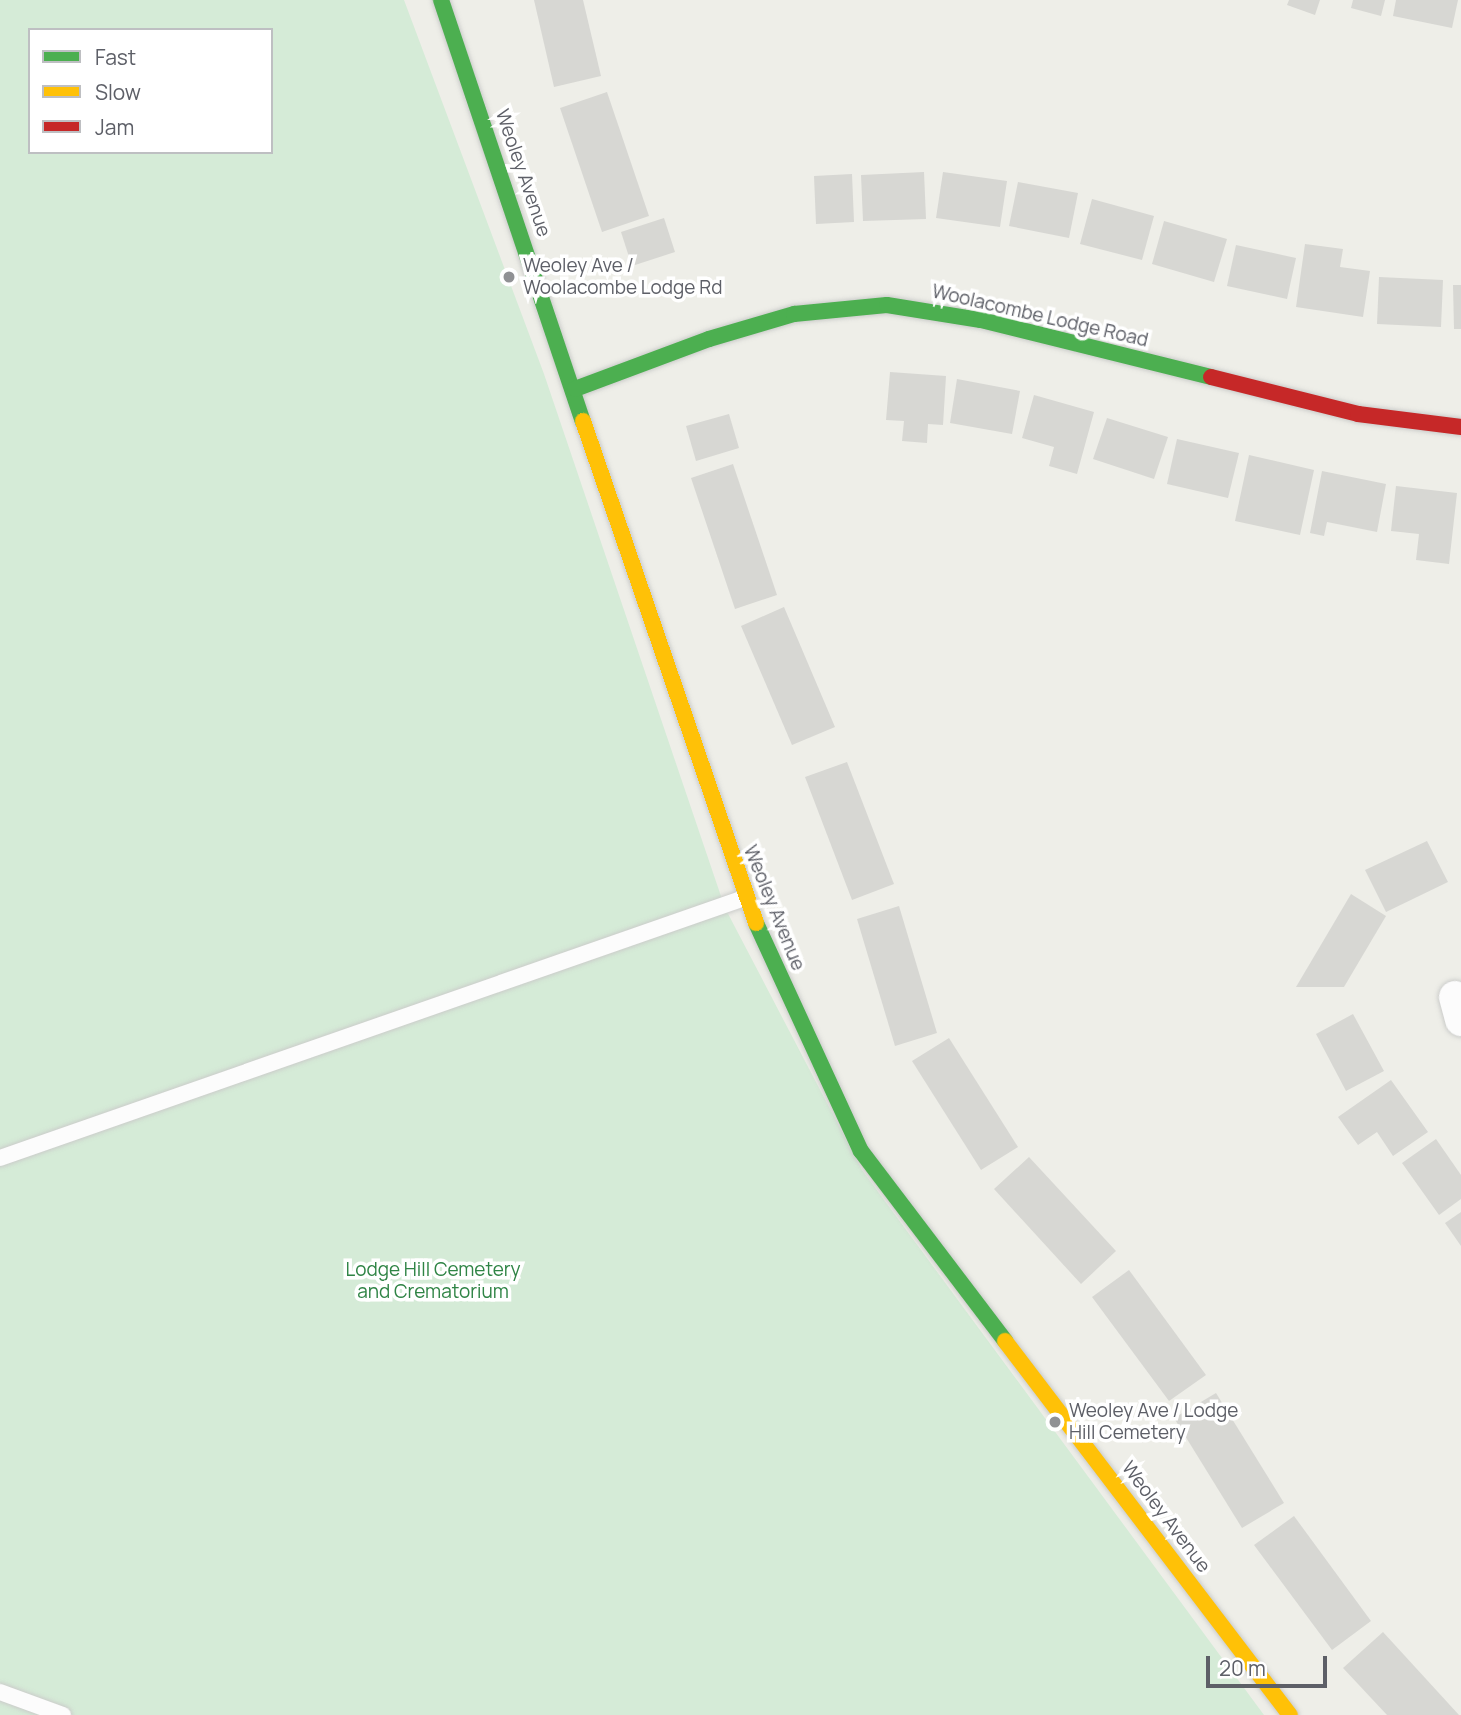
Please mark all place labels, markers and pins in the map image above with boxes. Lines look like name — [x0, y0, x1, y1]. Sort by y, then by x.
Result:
place label: Weoley Ave / Woolacombe Lodge Rd — [523, 255, 722, 299]
marker: Weoley Ave / Woolacombe Lodge Rd — [501, 269, 517, 285]
place label: Weoley Ave / Lodge Hill Cemetery — [1069, 1400, 1238, 1444]
marker: Weoley Ave / Lodge Hill Cemetery — [1047, 1414, 1063, 1430]

